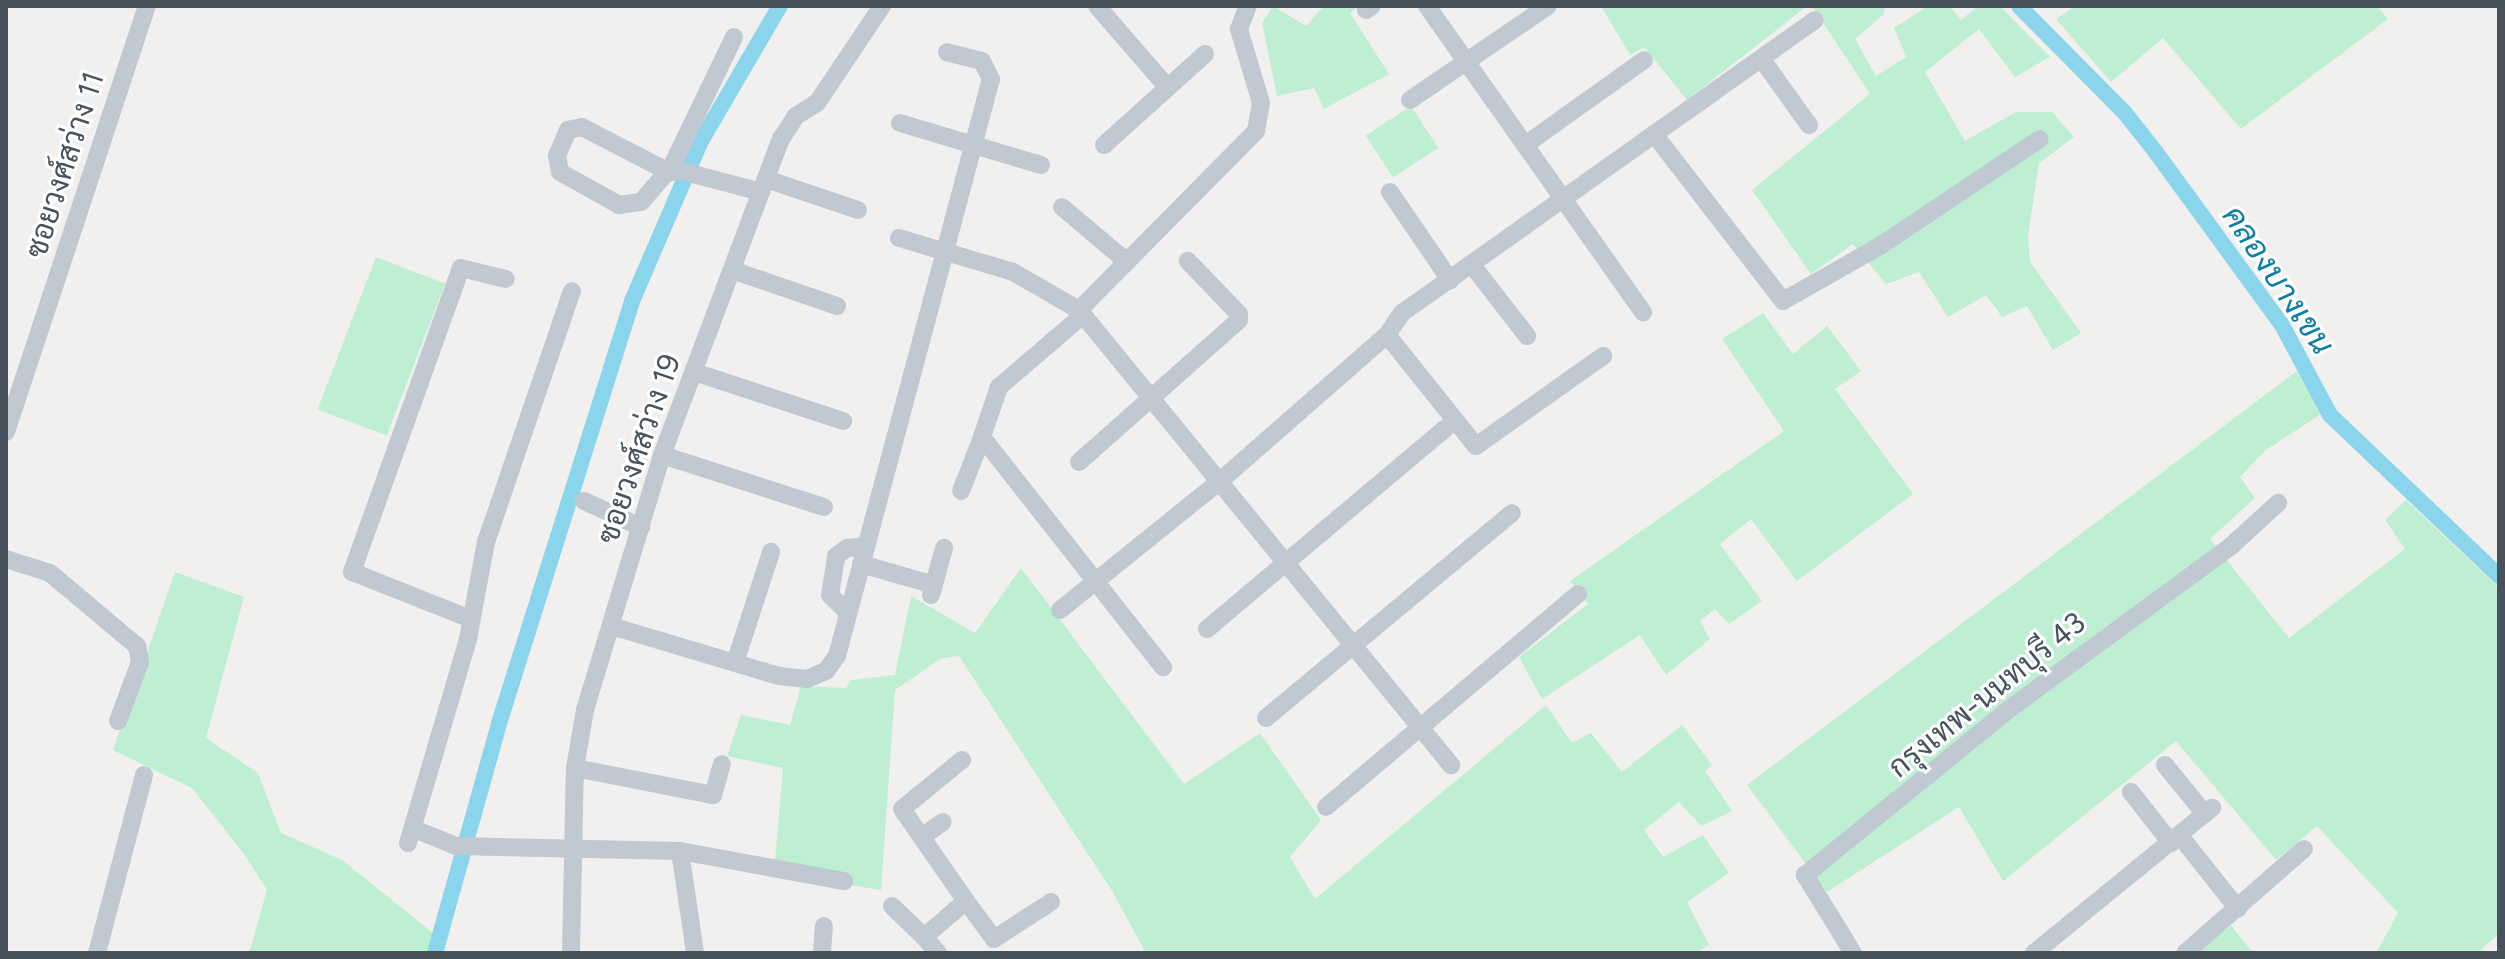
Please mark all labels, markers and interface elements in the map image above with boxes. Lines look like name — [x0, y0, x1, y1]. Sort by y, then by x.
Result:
street label: ซอยวงศ์สว่าง 11 — [18, 67, 112, 263]
water label: คลองบางเขน — [2214, 198, 2342, 362]
street label: ซอยวงศ์สว่าง 19 — [590, 350, 688, 548]
street label: กรุงเทพ-นนทบุรี 43 — [1881, 605, 2093, 785]

